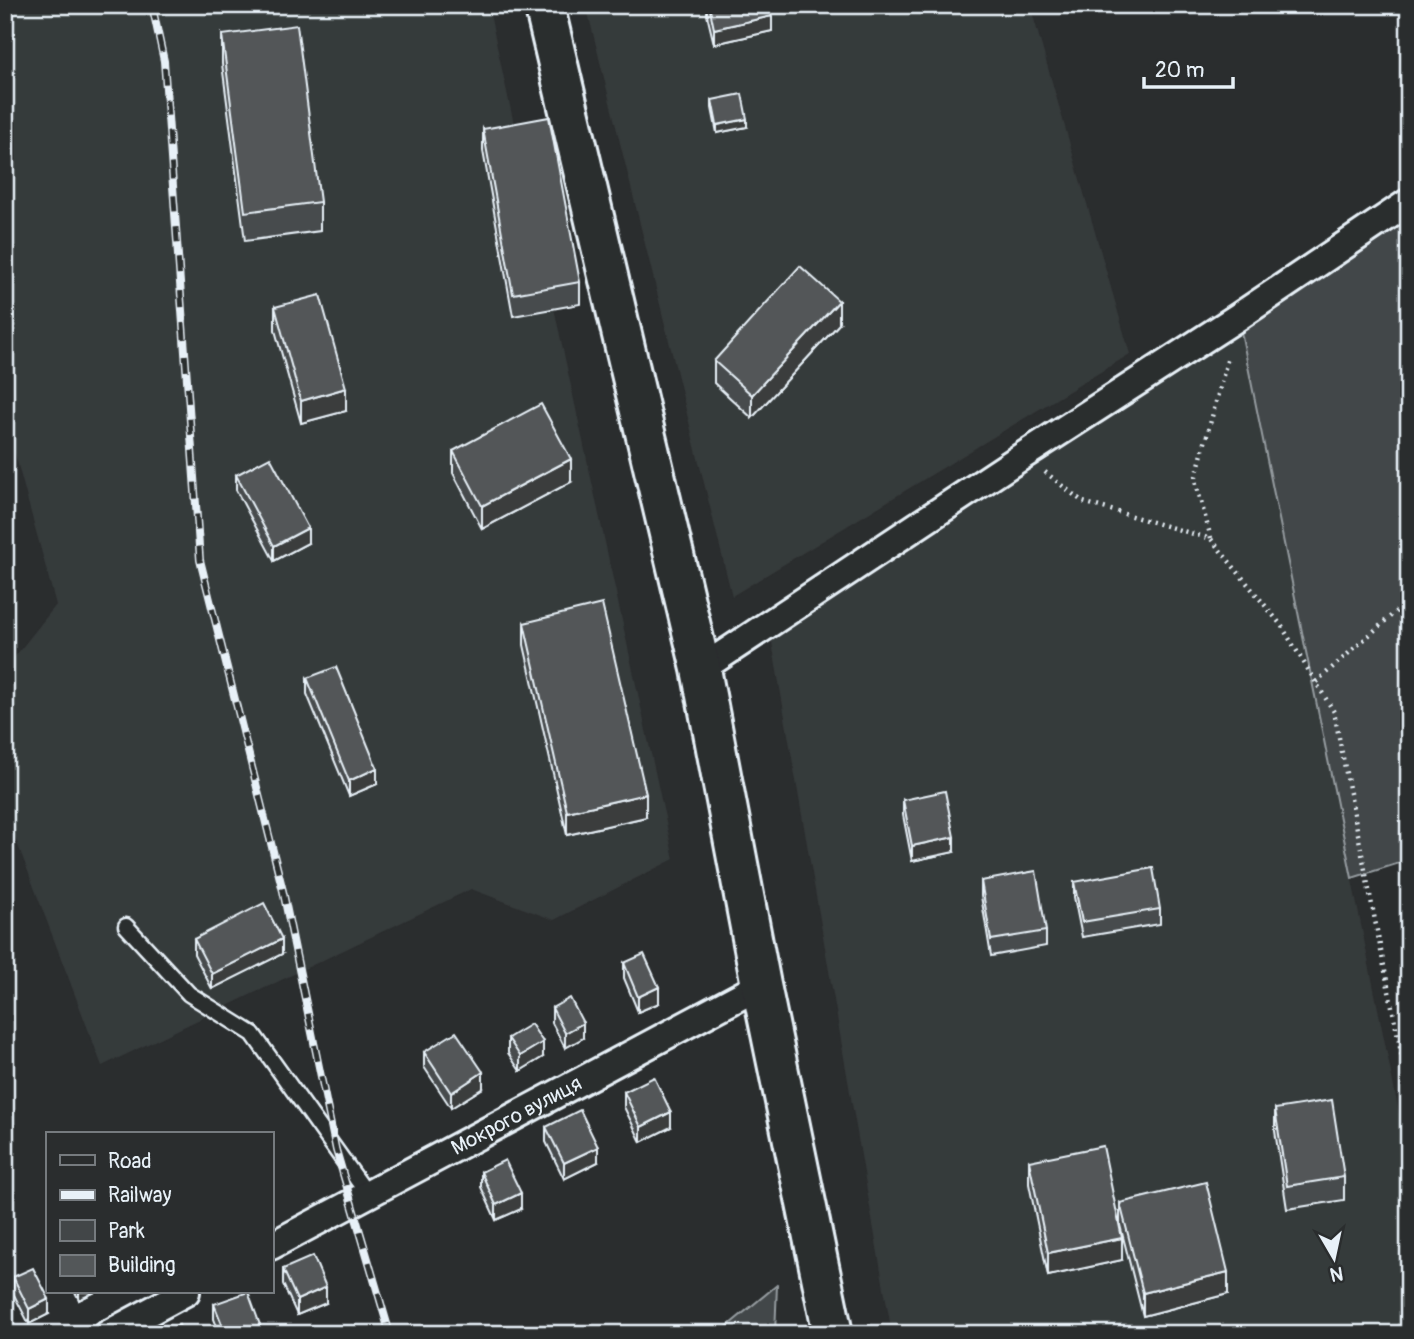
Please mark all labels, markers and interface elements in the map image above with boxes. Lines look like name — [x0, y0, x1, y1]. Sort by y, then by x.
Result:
scale bar — [1144, 46, 1234, 90]
text: 20 m — [1155, 57, 1204, 84]
street label: Мокрого вулиця — [447, 1070, 587, 1162]
legend — [46, 1132, 273, 1294]
text: Road — [108, 1148, 152, 1175]
text: Railway — [108, 1182, 172, 1209]
text: Park — [108, 1218, 145, 1245]
north arrow — [1298, 1224, 1368, 1294]
text: Building — [108, 1252, 175, 1279]
text: N — [1328, 1261, 1345, 1287]

